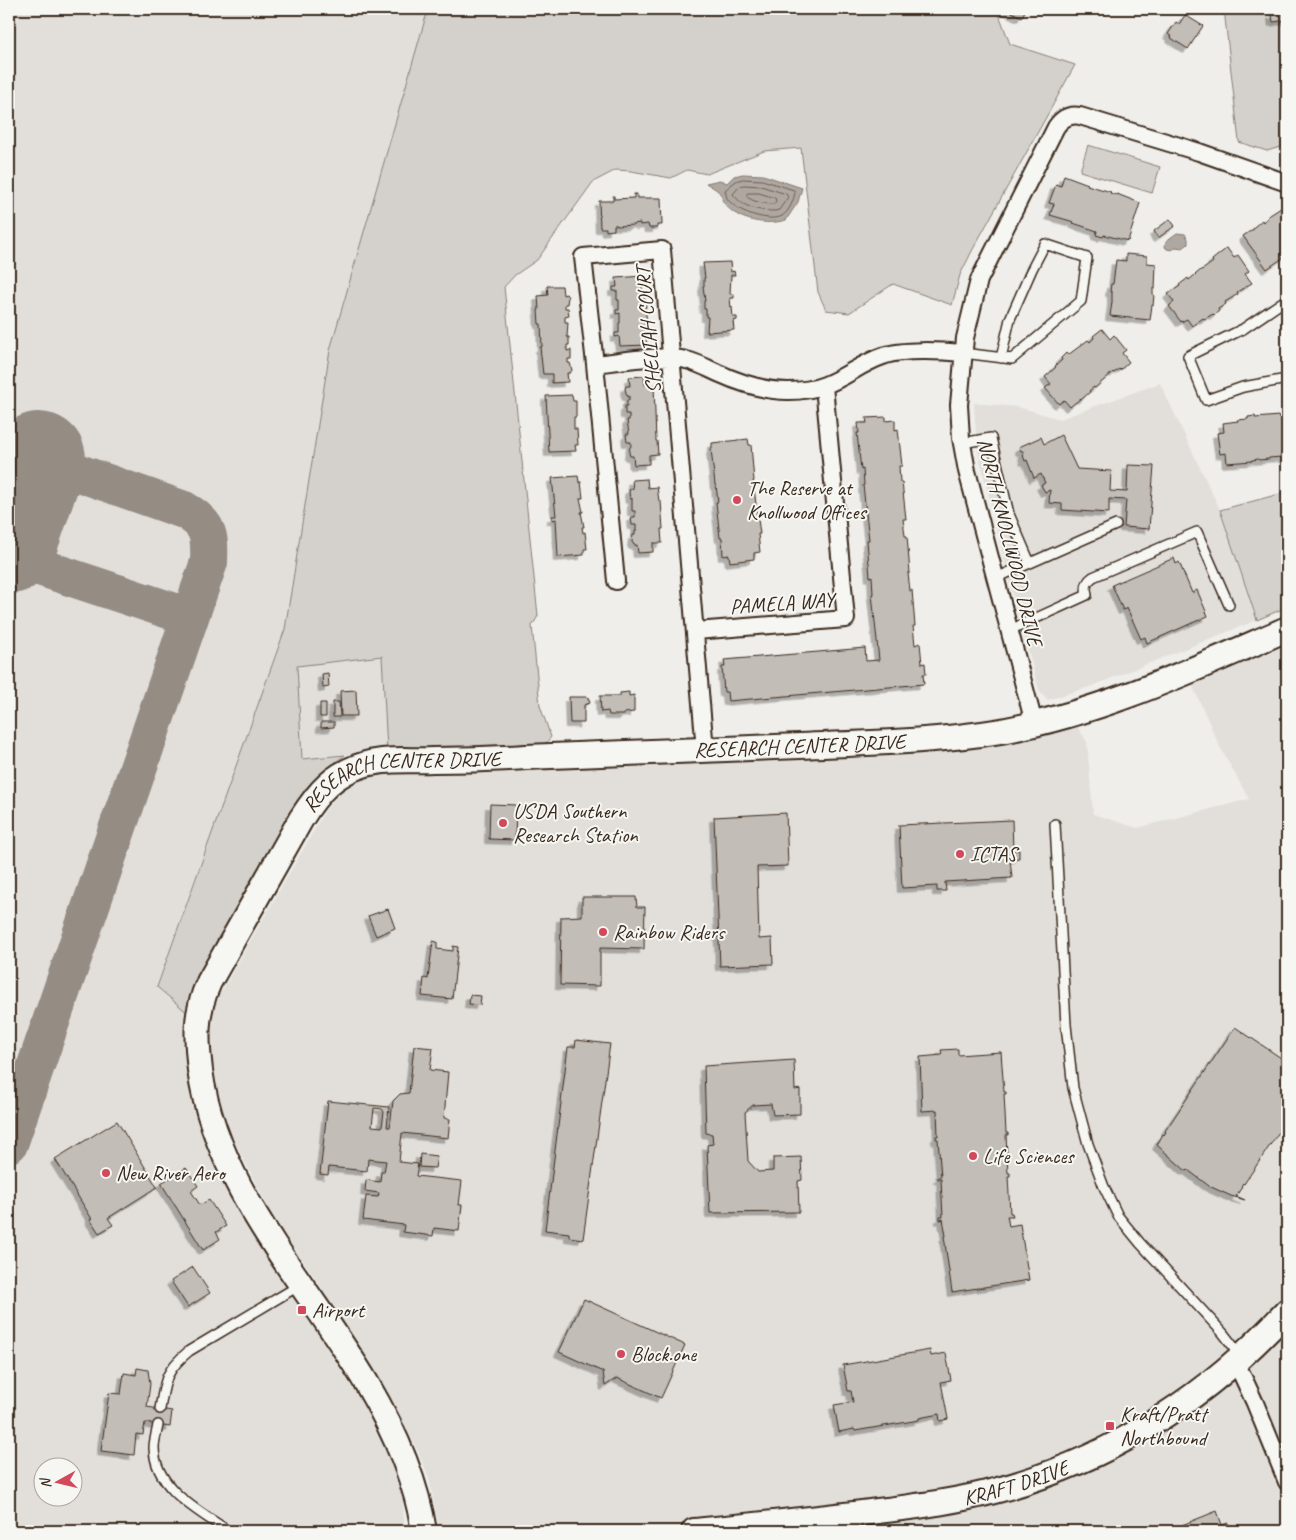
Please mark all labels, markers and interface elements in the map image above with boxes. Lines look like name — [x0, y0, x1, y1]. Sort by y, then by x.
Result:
street label: SHELIAH COURT — [629, 261, 667, 395]
street label: NORTH KNOLLWOOD DRIVE — [972, 435, 1049, 651]
place label: The Reserve at Knollwood Offices — [747, 475, 867, 525]
marker: The Reserve at Knollwood Offices — [731, 494, 743, 506]
street label: PAMELA WAY — [729, 586, 838, 620]
street label: RESEARCH CENTER DRIVE — [693, 728, 909, 763]
street label: RESEARCH CENTER DRIVE — [296, 745, 504, 817]
place label: USDA Southern Research Station — [513, 798, 638, 848]
marker: USDA Southern Research Station — [497, 817, 509, 829]
place label: ICTAS — [970, 841, 1020, 867]
marker: ICTAS — [954, 848, 966, 860]
place label: Rainbow Riders — [613, 919, 726, 945]
marker: Rainbow Riders — [597, 926, 609, 938]
place label: Life Sciences — [983, 1143, 1075, 1169]
marker: Life Sciences — [967, 1150, 979, 1162]
place label: New River Aero — [116, 1160, 227, 1186]
marker: New River Aero — [100, 1167, 112, 1179]
place label: Airport — [312, 1297, 366, 1323]
marker: Airport — [296, 1304, 308, 1316]
place label: Block.one — [631, 1341, 697, 1367]
marker: Block.one — [615, 1348, 627, 1360]
place label: Kraft/Pratt Northbound — [1120, 1401, 1210, 1451]
marker: Kraft/Pratt Northbound — [1104, 1420, 1116, 1432]
street label: KRAFT DRIVE — [961, 1454, 1074, 1511]
north arrow — [32, 1458, 82, 1508]
text: N — [36, 1476, 55, 1489]

